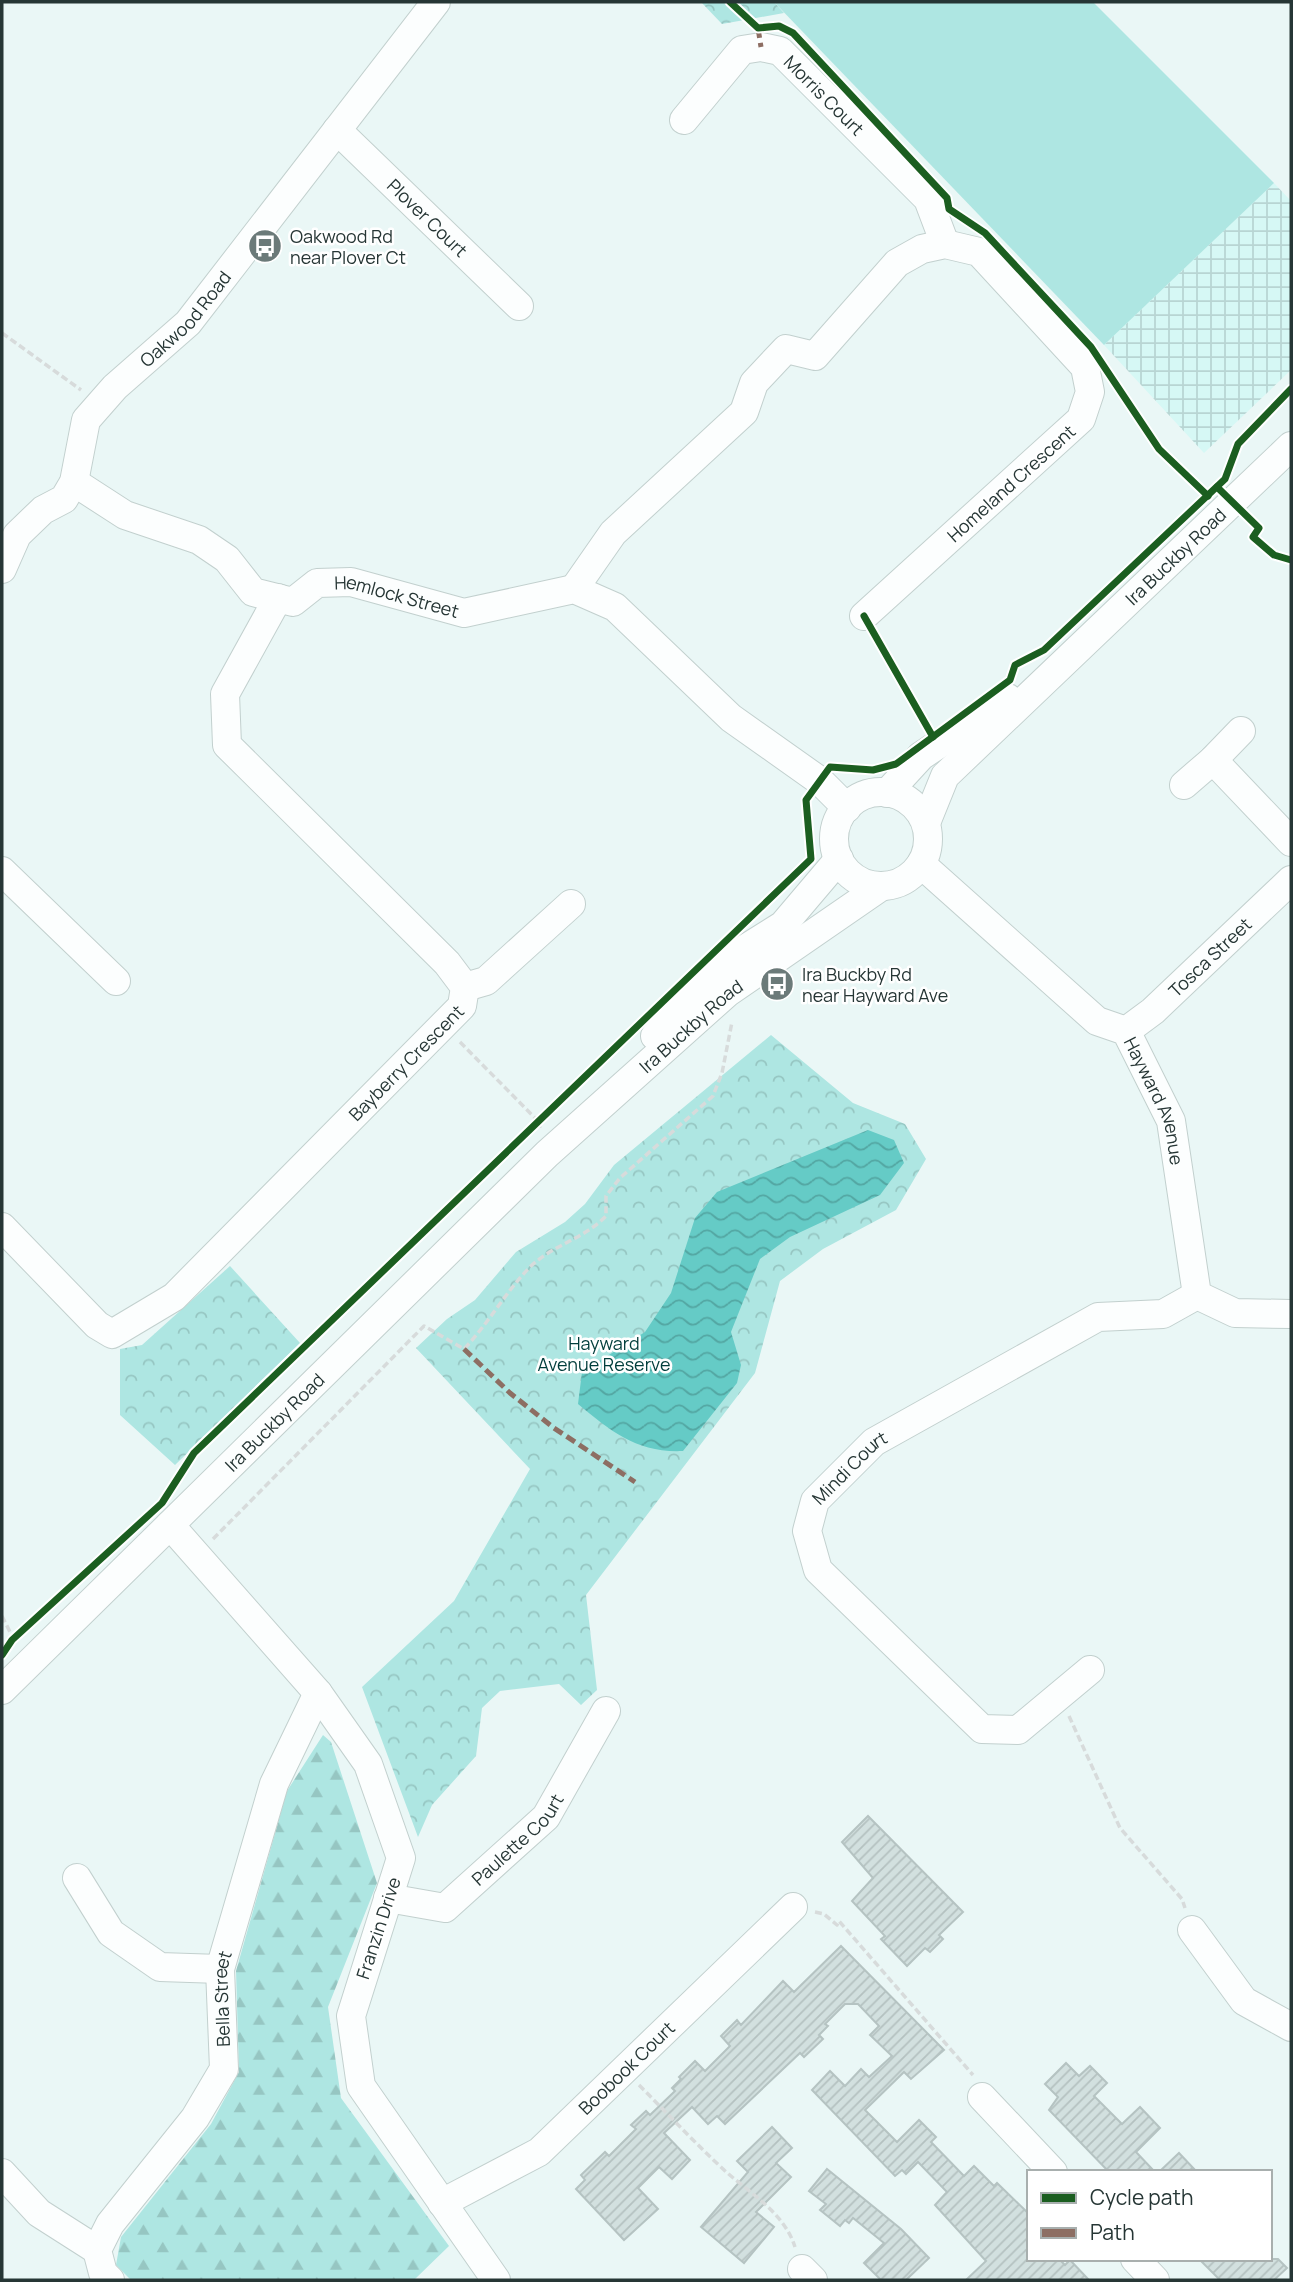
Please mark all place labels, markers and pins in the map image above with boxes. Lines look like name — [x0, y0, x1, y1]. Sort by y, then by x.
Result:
place label: Oakwood Rd near Plover Ct — [290, 224, 406, 269]
bus stop icon: Oakwood Rd near Plover Ct — [246, 227, 284, 265]
place label: Ira Buckby Rd near Hayward Ave — [802, 962, 948, 1007]
bus stop icon: Ira Buckby Rd near Hayward Ave — [758, 965, 796, 1003]

